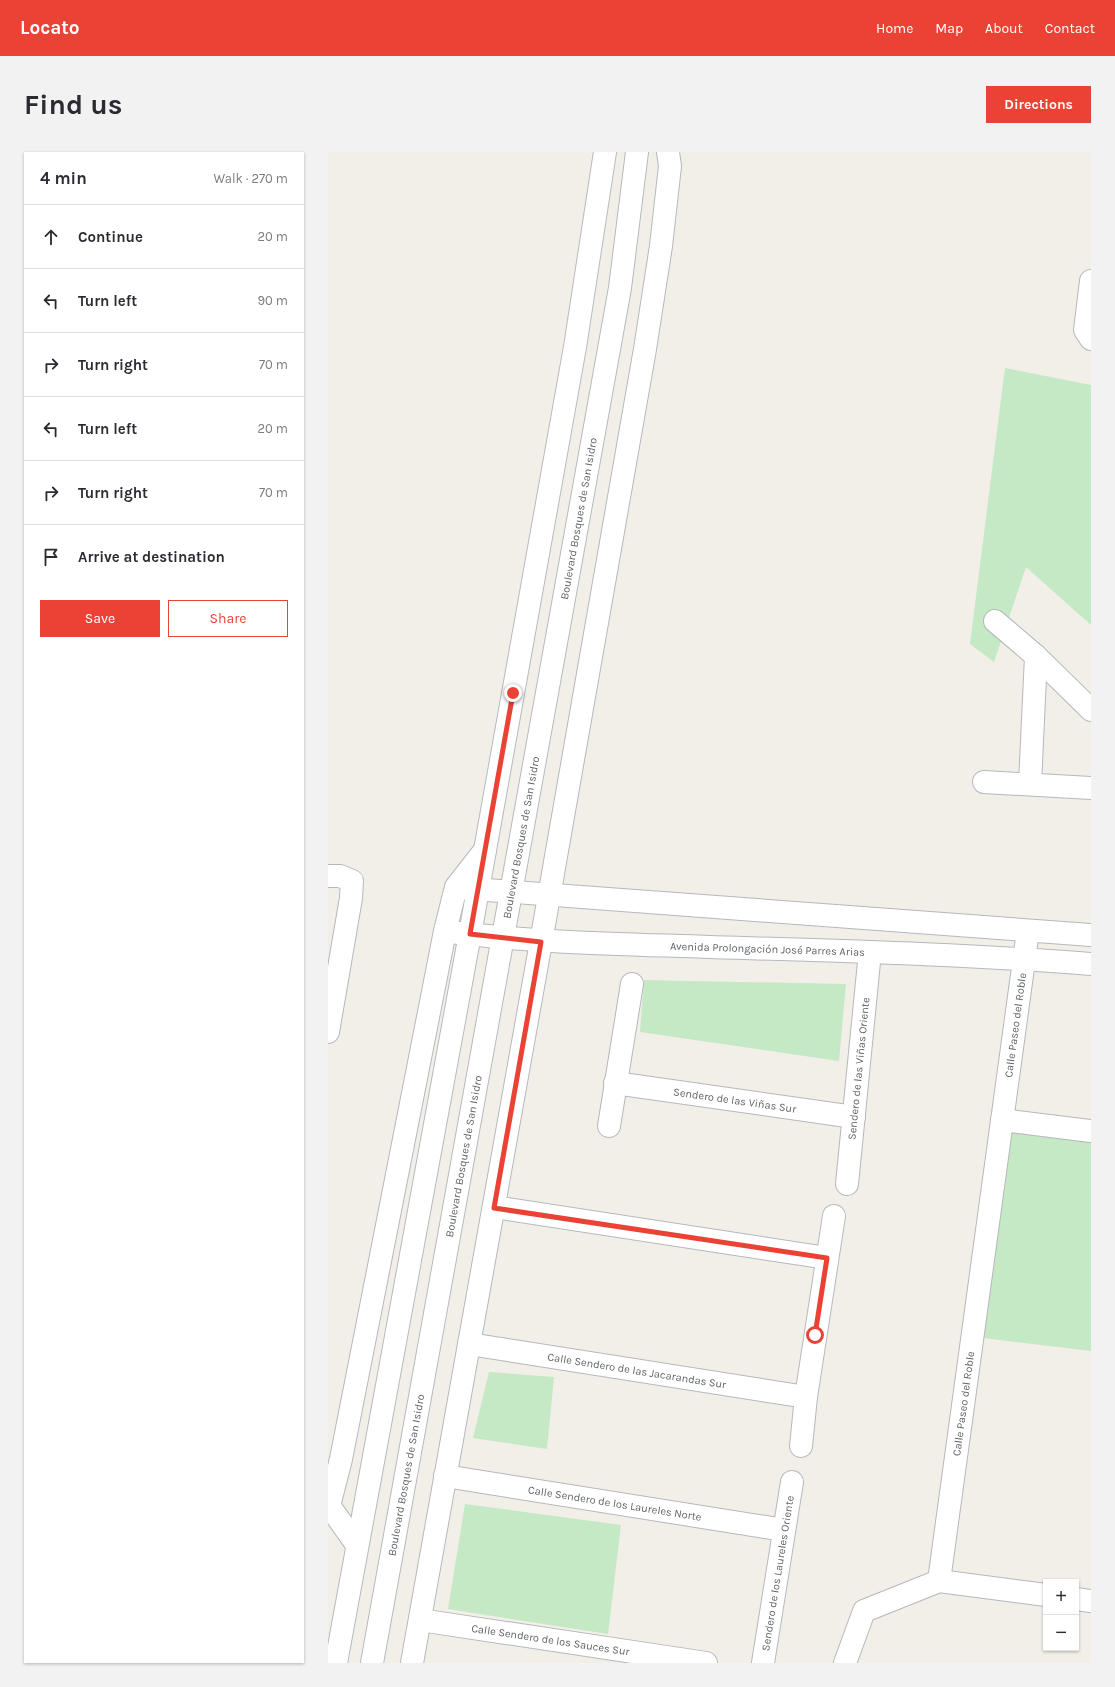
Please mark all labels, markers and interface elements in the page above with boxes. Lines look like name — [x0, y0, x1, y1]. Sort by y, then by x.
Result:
text: Locato — [20, 17, 80, 39]
text: Home — [876, 20, 913, 37]
text: Map — [935, 20, 963, 37]
text: About — [985, 20, 1023, 37]
text: Contact — [1045, 20, 1095, 37]
button: Directions — [986, 86, 1091, 123]
text: Find us — [24, 88, 123, 121]
text: 4 min — [40, 168, 87, 188]
text: Walk · 270 m — [214, 171, 288, 186]
icon: ahead — [40, 226, 62, 248]
text: Continue — [78, 228, 143, 246]
text: 20 m — [258, 229, 288, 244]
icon: left — [40, 290, 62, 312]
text: Turn left — [78, 292, 137, 310]
text: 90 m — [257, 293, 288, 308]
icon: right — [40, 354, 62, 376]
text: Turn right — [78, 356, 148, 374]
text: 70 m — [259, 357, 288, 372]
icon: left — [40, 418, 62, 440]
text: Turn left — [78, 420, 137, 438]
text: 20 m — [258, 421, 288, 436]
street label: Boulevard Bosques de San Isidro — [558, 437, 600, 601]
icon: right — [40, 482, 62, 504]
text: Turn right — [78, 484, 148, 502]
text: 70 m — [259, 485, 288, 500]
icon: arrive — [40, 546, 62, 568]
text: Arrive at destination — [78, 548, 225, 566]
button: Save — [40, 600, 160, 637]
button: Share — [168, 600, 288, 637]
route end — [504, 684, 522, 702]
street label: Boulevard Bosques de San Isidro — [500, 755, 542, 919]
street label: Avenida Prolongación José Parres Arias — [670, 940, 865, 959]
street label: Calle Paseo del Roble — [1002, 972, 1029, 1078]
street label: Sendero de las Viñas Oriente — [845, 996, 873, 1141]
street label: Boulevard Bosques de San Isidro — [443, 1074, 485, 1238]
street label: Sendero de las Viñas Sur — [672, 1085, 797, 1116]
route start — [806, 1326, 824, 1344]
street label: Calle Sendero de las Jacarandas Sur — [547, 1350, 727, 1391]
street label: Calle Paseo del Roble — [950, 1350, 977, 1457]
street label: Boulevard Bosques de San Isidro — [385, 1393, 427, 1557]
street label: Calle Sendero de los Laureles Norte — [527, 1483, 703, 1524]
street label: Sendero de los Laureles Oriente — [759, 1494, 797, 1652]
map controls — [1043, 1579, 1079, 1651]
button: + — [1043, 1579, 1079, 1615]
button: − — [1043, 1615, 1079, 1651]
street label: Calle Sendero de los Sauces Sur — [470, 1622, 630, 1658]

